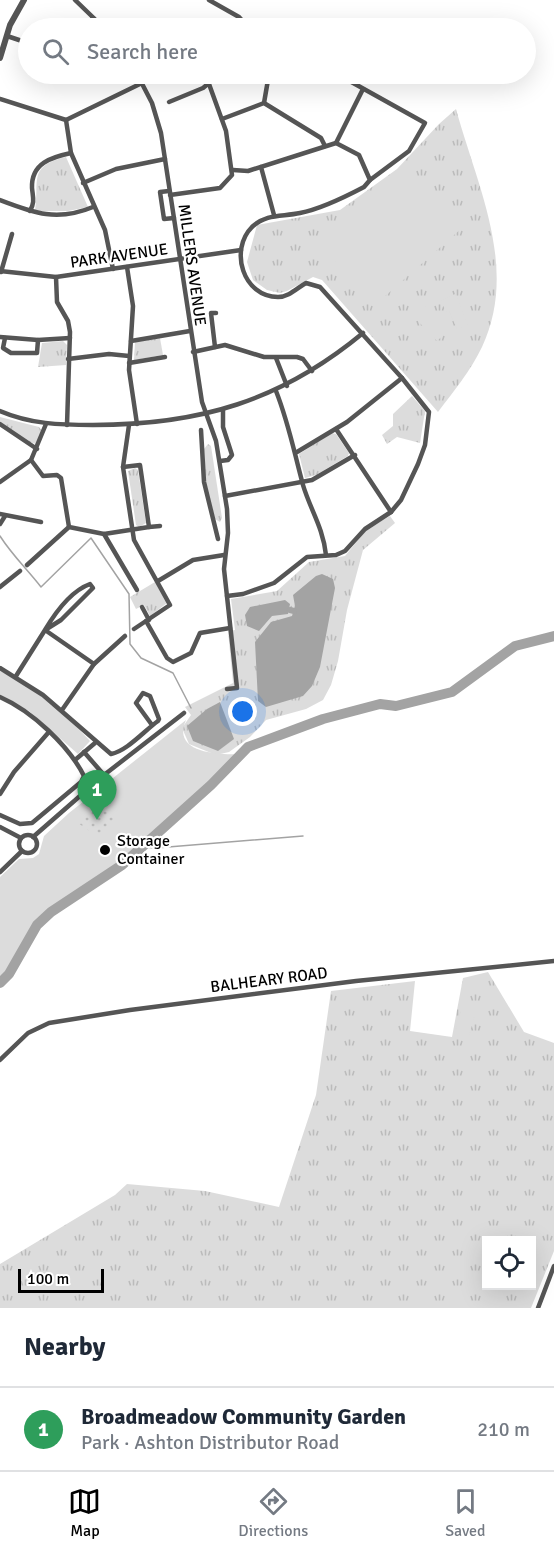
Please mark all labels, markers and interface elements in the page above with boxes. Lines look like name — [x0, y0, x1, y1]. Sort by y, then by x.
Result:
search box — [18, 18, 536, 84]
icon: search — [39, 35, 72, 68]
text: Search here — [87, 38, 198, 65]
street label: MILLERS AVENUE — [174, 203, 210, 327]
street label: PARK AVENUE — [69, 239, 169, 273]
your location — [228, 697, 257, 726]
pin: 1 — [78, 770, 116, 820]
place label: Storage Container — [117, 831, 184, 869]
marker: Storage Container — [98, 843, 112, 857]
street label: BALHEARY ROAD — [209, 963, 329, 997]
map controls — [482, 1236, 536, 1290]
button: locate — [482, 1236, 536, 1290]
scale bar — [18, 1266, 104, 1294]
text: 100 m — [27, 1269, 69, 1289]
text: Nearby — [24, 1331, 105, 1363]
text: Broadmeadow Community Garden — [81, 1403, 406, 1430]
text: 1 — [38, 1417, 49, 1442]
text: 210 m — [477, 1417, 530, 1442]
text: Park · Ashton Distributor Road — [81, 1430, 339, 1455]
tab: Map — [68, 1485, 101, 1541]
tab: Directions — [238, 1485, 308, 1541]
tab: Saved — [445, 1485, 486, 1541]

